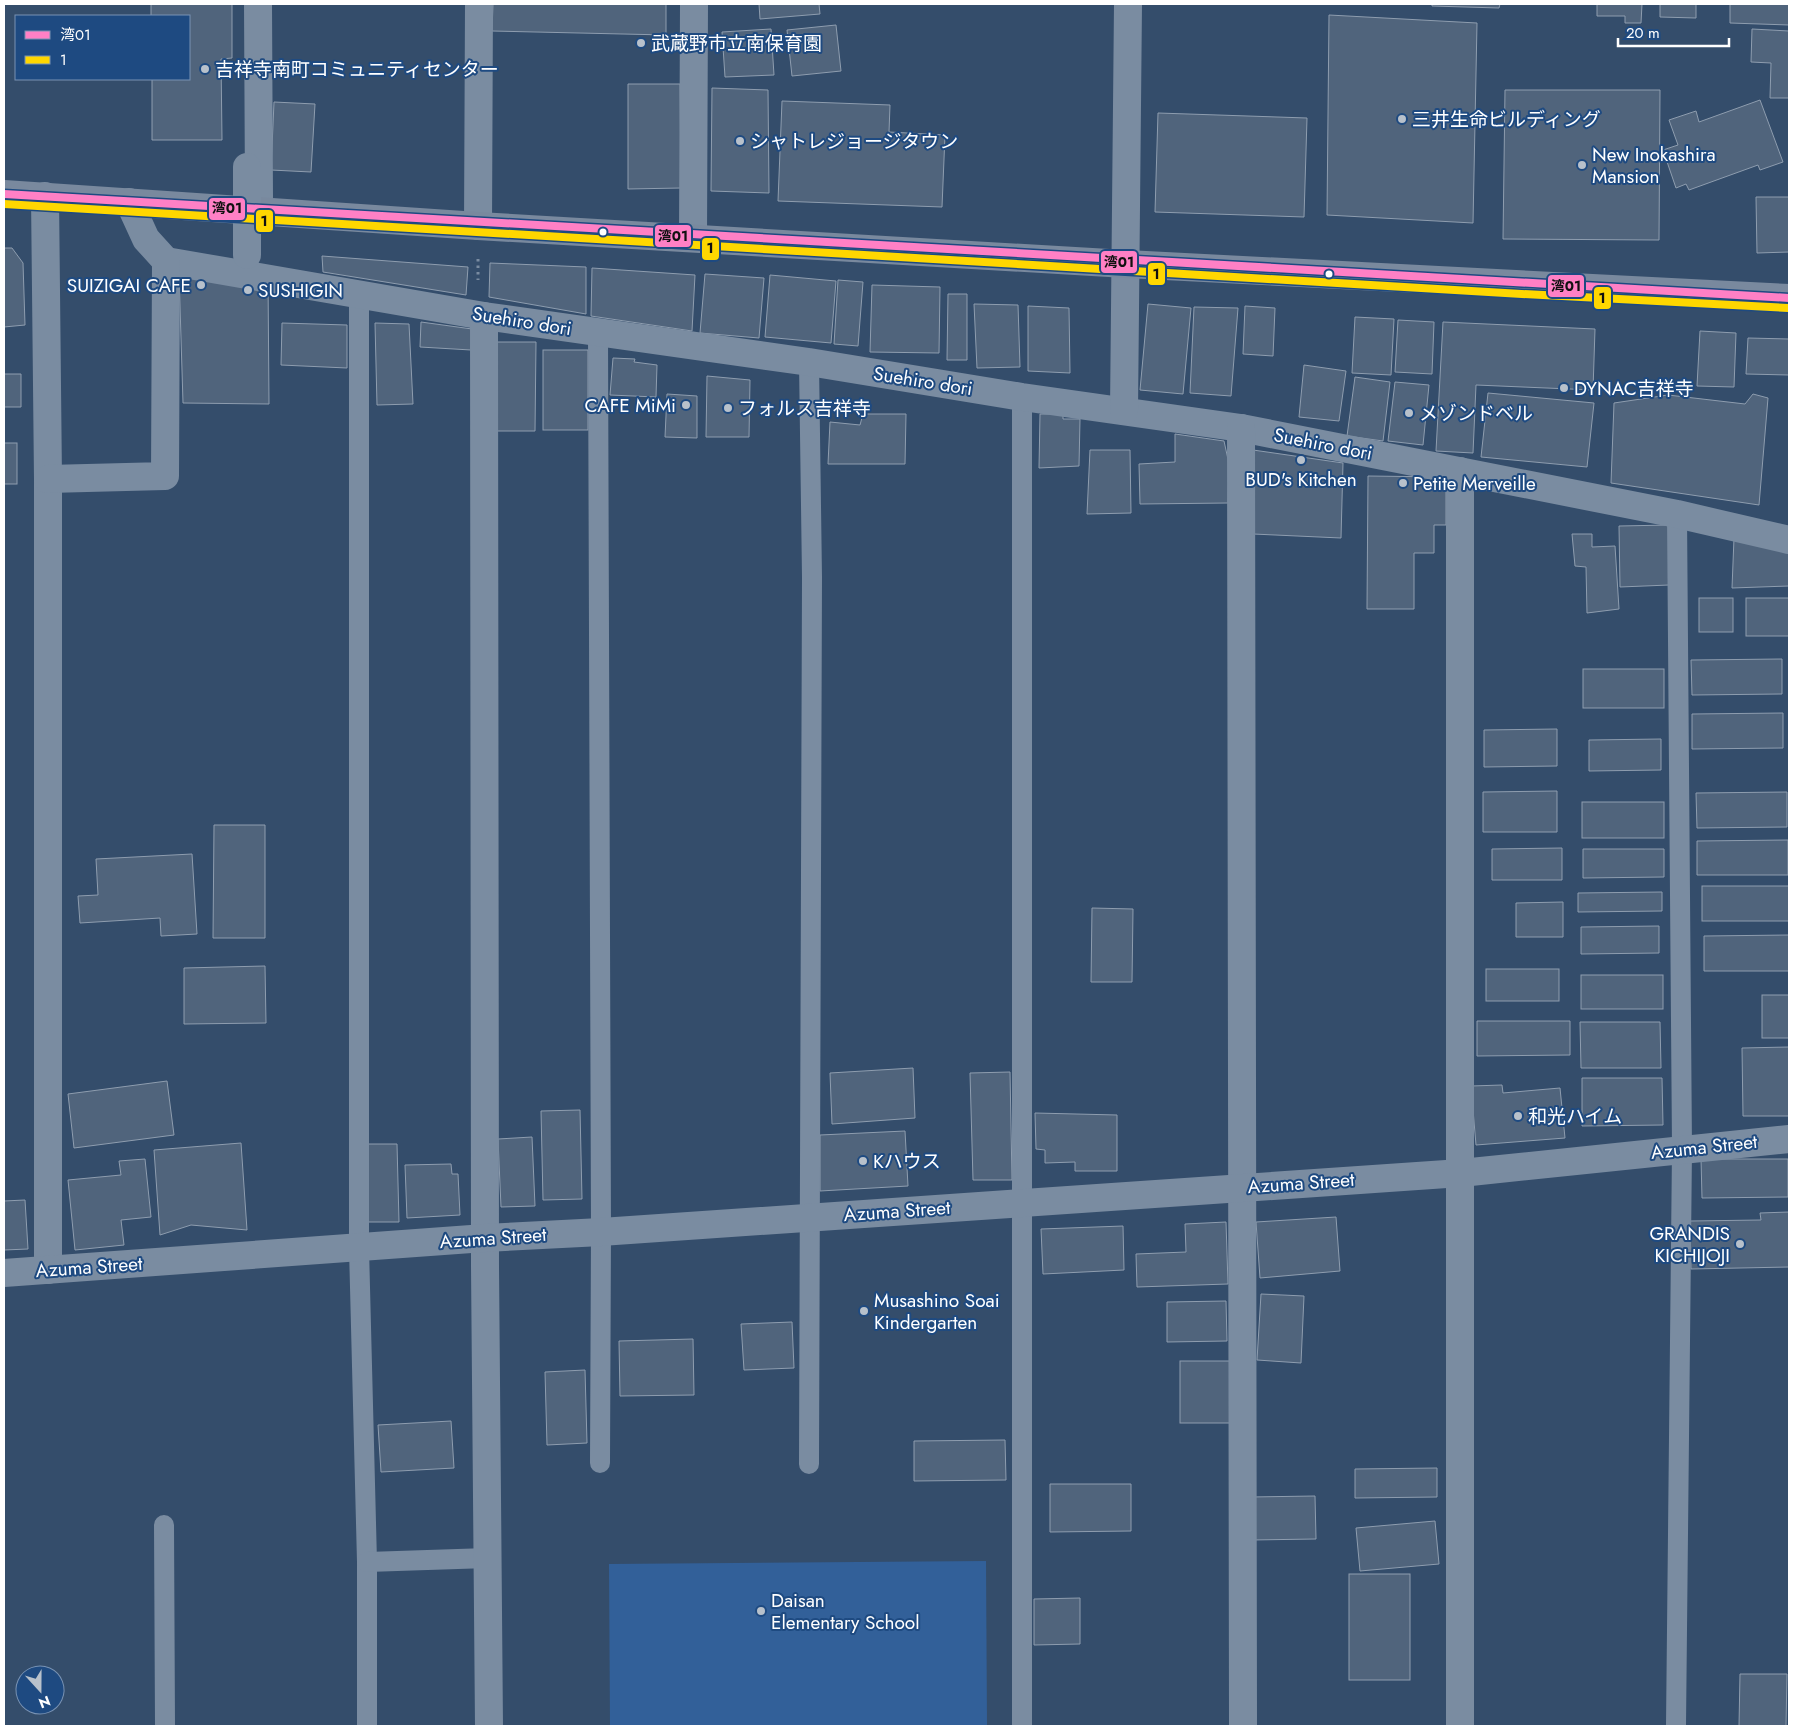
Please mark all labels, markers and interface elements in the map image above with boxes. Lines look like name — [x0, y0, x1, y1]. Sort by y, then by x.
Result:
legend — [15, 15, 190, 80]
scale bar — [1618, 15, 1729, 47]
text: 20 m — [1626, 22, 1660, 44]
text: 湾01 — [60, 24, 91, 46]
place label: 武蔵野市立南保育園 — [651, 30, 822, 57]
marker: 武蔵野市立南保育園 — [635, 37, 647, 49]
text: 1 — [60, 49, 67, 71]
place label: 吉祥寺南町コミュニティセンター — [215, 56, 499, 83]
marker: 吉祥寺南町コミュニティセンター — [199, 63, 211, 75]
place label: 三井生命ビルディング — [1412, 106, 1601, 133]
marker: 三井生命ビルディング — [1396, 113, 1408, 125]
place label: シャトレジョージタウン — [750, 128, 958, 155]
marker: シャトレジョージタウン — [734, 135, 746, 147]
place label: New Inokashira Mansion — [1592, 141, 1716, 190]
marker: New Inokashira Mansion — [1576, 159, 1588, 171]
line badge: 湾01 — [208, 197, 246, 221]
text: 湾01 — [212, 198, 242, 218]
line badge: 1 — [255, 209, 274, 233]
text: 1 — [260, 211, 268, 231]
line badge: 湾01 — [654, 224, 692, 248]
text: 湾01 — [658, 226, 688, 246]
unlabelled marker — [598, 227, 608, 237]
line badge: 1 — [701, 237, 720, 261]
text: 1 — [706, 238, 714, 258]
line badge: 湾01 — [1100, 250, 1138, 274]
text: 湾01 — [1104, 252, 1134, 272]
line badge: 1 — [1147, 262, 1166, 286]
text: 1 — [1152, 264, 1160, 284]
unlabelled marker — [1324, 269, 1334, 279]
place label: SUIZIGAI CAFE — [67, 272, 191, 299]
line badge: 湾01 — [1547, 274, 1585, 298]
text: 湾01 — [1551, 276, 1581, 296]
place label: SUSHIGIN — [258, 277, 343, 304]
marker: SUIZIGAI CAFE — [195, 279, 207, 291]
marker: SUSHIGIN — [242, 284, 254, 296]
line badge: 1 — [1593, 286, 1612, 310]
text: 1 — [1598, 288, 1606, 308]
street label: Suehiro dori — [470, 300, 574, 342]
street label: Suehiro dori — [871, 360, 975, 402]
place label: DYNAC吉祥寺 — [1574, 375, 1694, 402]
marker: DYNAC吉祥寺 — [1558, 382, 1570, 394]
place label: CAFE MiMi — [584, 392, 676, 419]
place label: フォルス吉祥寺 — [738, 395, 871, 422]
marker: CAFE MiMi — [680, 399, 692, 411]
place label: メゾンドベル — [1419, 400, 1533, 427]
marker: フォルス吉祥寺 — [722, 402, 734, 414]
marker: メゾンドベル — [1403, 407, 1415, 419]
street label: Suehiro dori — [1271, 421, 1375, 467]
marker: BUD's Kitchen — [1295, 454, 1307, 466]
place label: BUD's Kitchen — [1245, 466, 1357, 493]
place label: Petite Merveille — [1413, 470, 1536, 497]
marker: Petite Merveille — [1397, 477, 1409, 489]
place label: 和光ハイム — [1528, 1103, 1622, 1130]
marker: 和光ハイム — [1512, 1110, 1524, 1122]
street label: Azuma Street — [1649, 1128, 1759, 1166]
place label: Kハウス — [873, 1148, 941, 1175]
marker: Kハウス — [857, 1155, 869, 1167]
street label: Azuma Street — [1247, 1166, 1356, 1200]
street label: Azuma Street — [843, 1194, 952, 1228]
place label: GRANDIS KICHIJOJI — [1649, 1220, 1730, 1269]
street label: Azuma Street — [439, 1221, 548, 1255]
marker: GRANDIS KICHIJOJI — [1734, 1238, 1746, 1250]
street label: Azuma Street — [35, 1250, 144, 1284]
place label: Musashino Soai Kindergarten — [874, 1287, 1000, 1336]
marker: Musashino Soai Kindergarten — [858, 1305, 870, 1317]
place label: Daisan Elementary School — [771, 1587, 920, 1636]
marker: Daisan Elementary School — [755, 1605, 767, 1617]
north arrow — [15, 1665, 65, 1715]
text: N — [36, 1691, 53, 1713]

